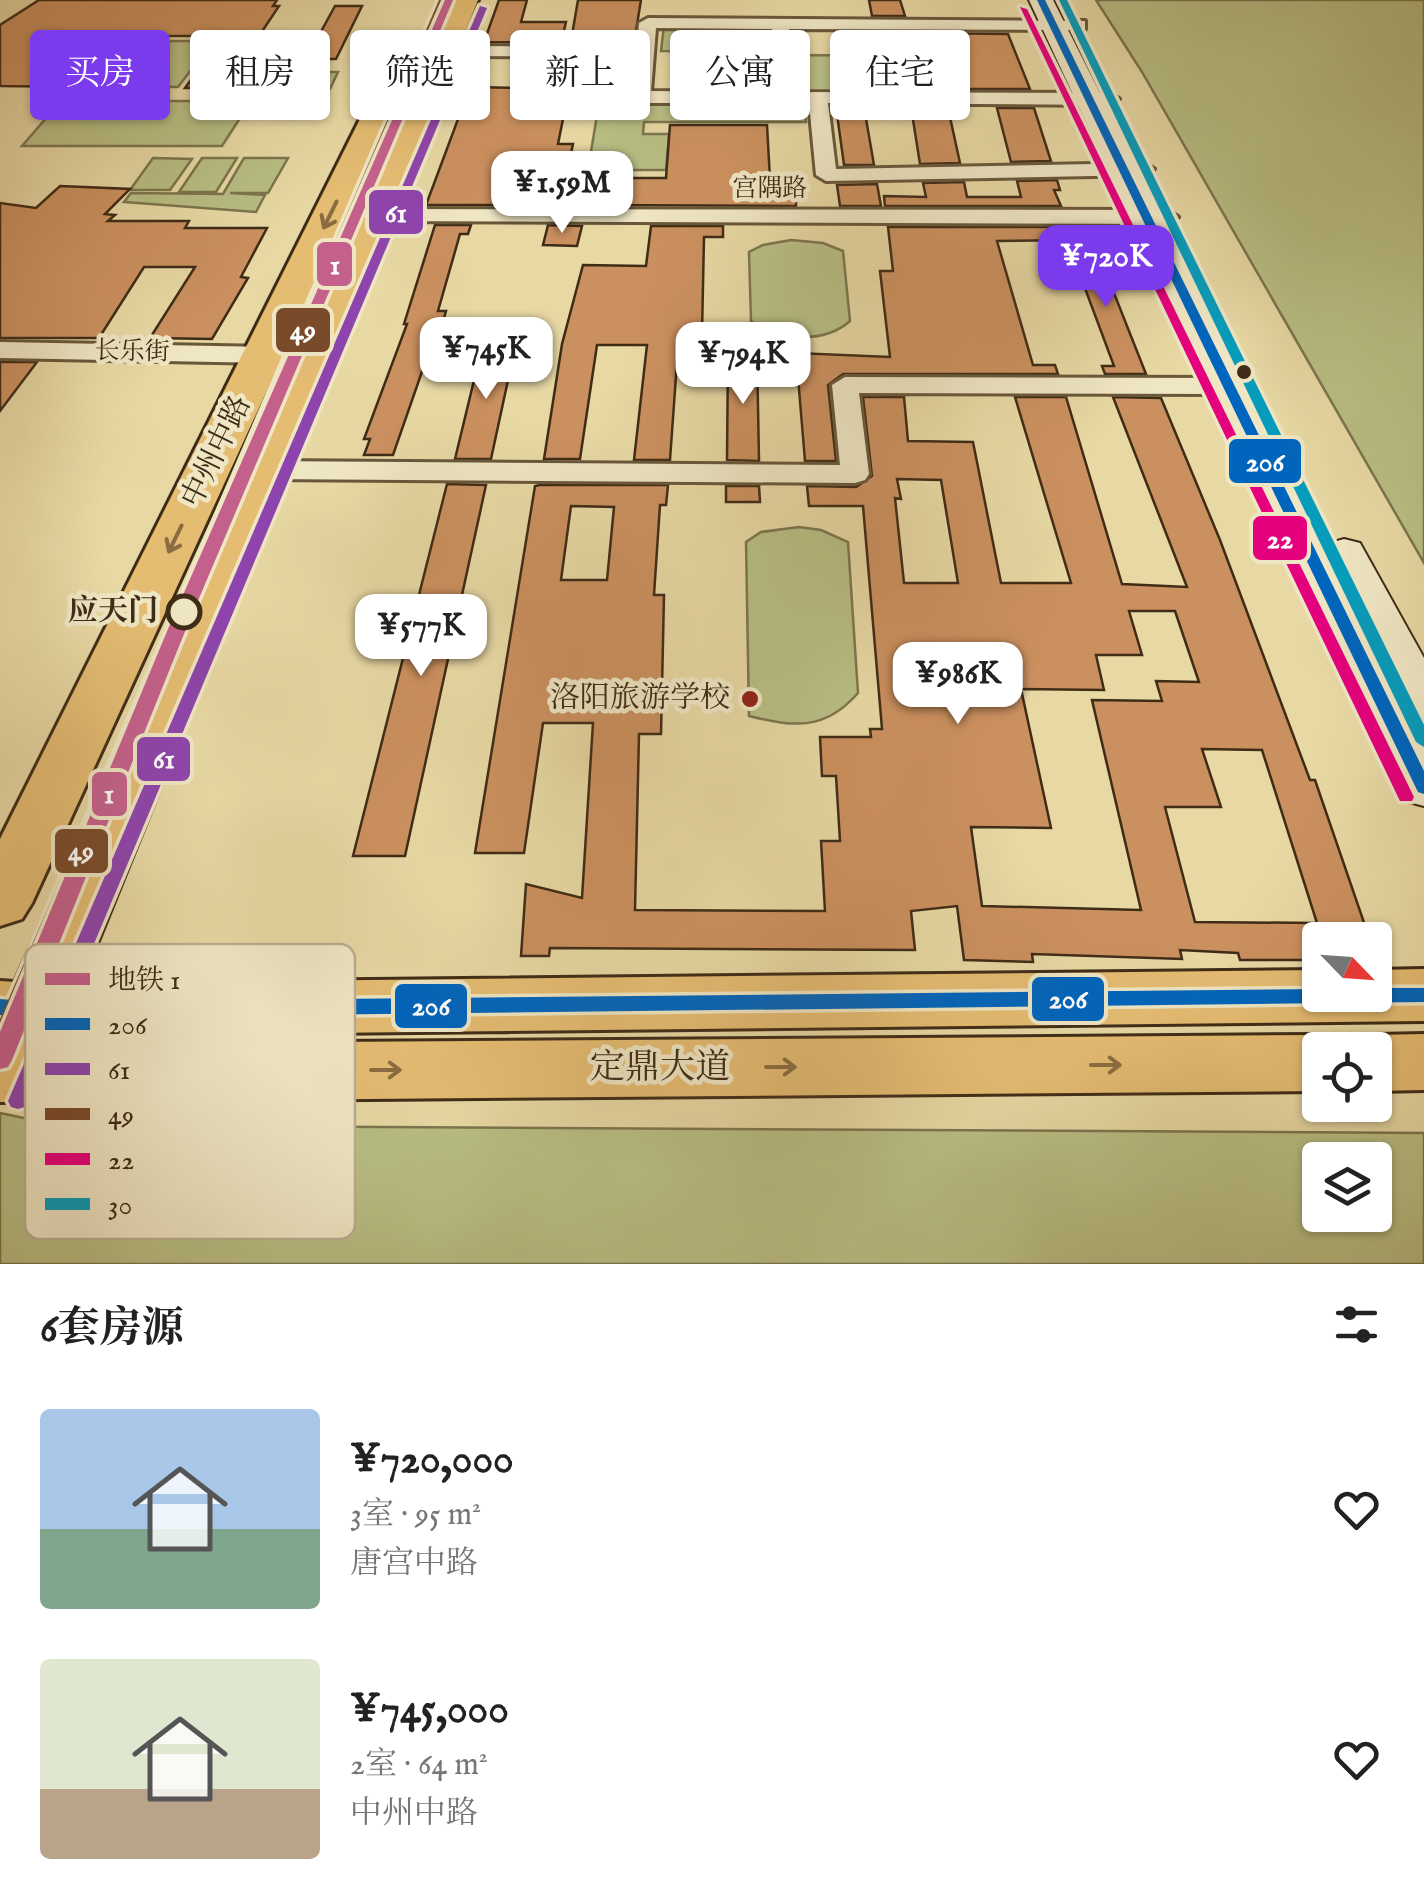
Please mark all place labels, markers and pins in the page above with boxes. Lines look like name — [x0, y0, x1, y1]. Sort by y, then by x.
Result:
pin: ¥1.59M — [481, 151, 643, 236]
pin: ¥720K — [1036, 225, 1176, 310]
pin: ¥745K — [416, 317, 556, 402]
pin: ¥794K — [673, 322, 813, 407]
unlabelled marker — [1234, 362, 1254, 382]
place label: 应天门 — [68, 593, 158, 631]
pin: ¥577K — [351, 594, 491, 679]
marker: 应天门 — [167, 595, 201, 629]
pin: ¥986K — [888, 642, 1028, 727]
place label: 洛阳旅游学校 — [550, 680, 730, 718]
marker: 洛阳旅游学校 — [739, 688, 761, 710]

